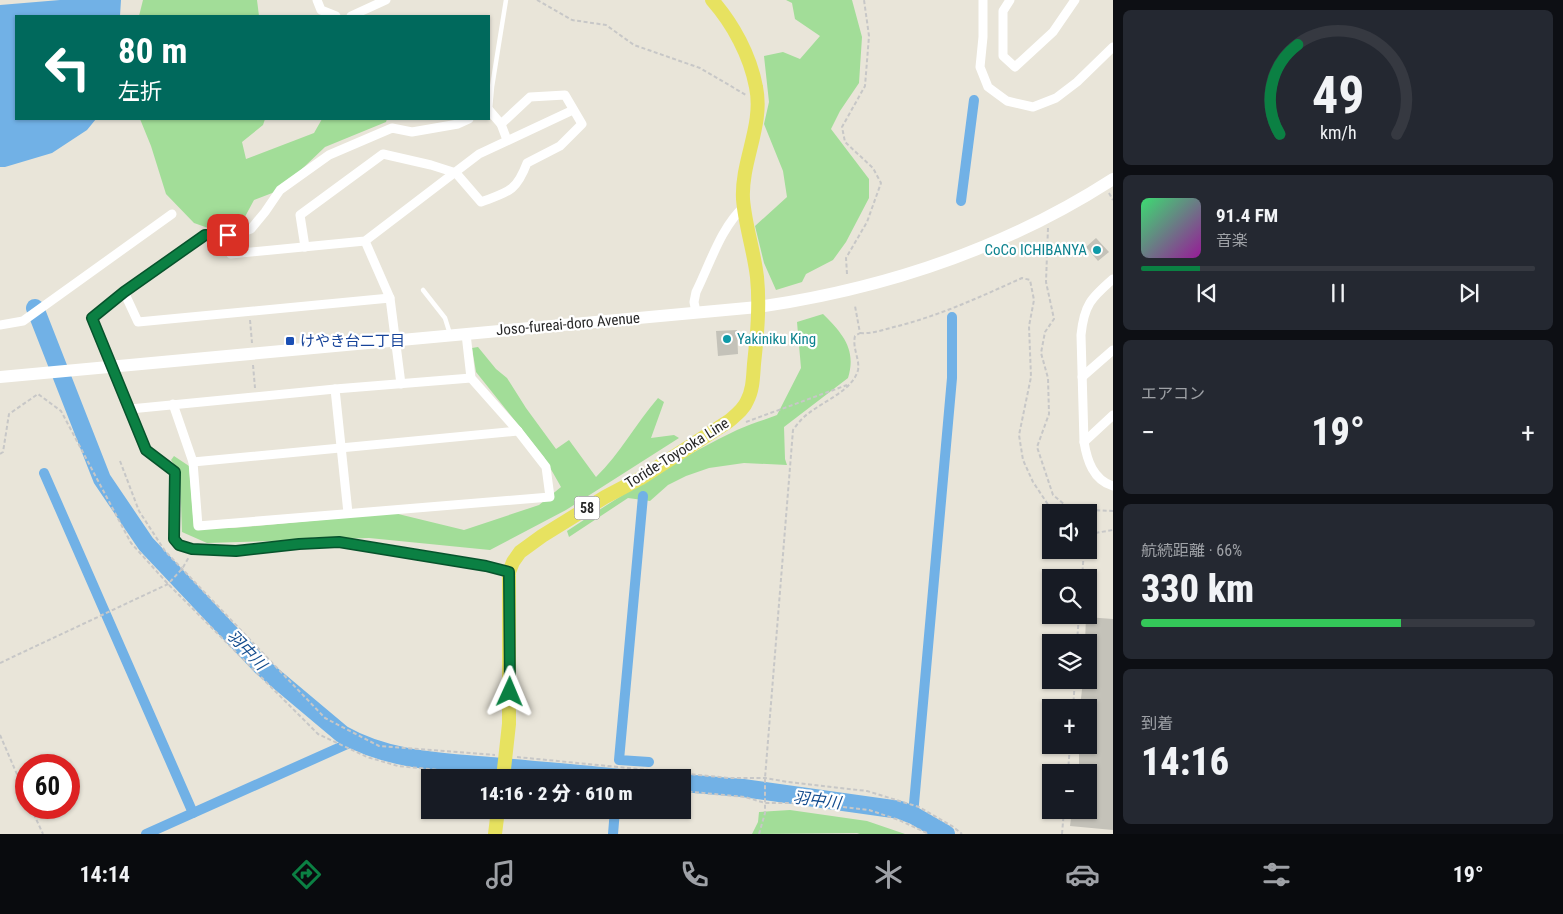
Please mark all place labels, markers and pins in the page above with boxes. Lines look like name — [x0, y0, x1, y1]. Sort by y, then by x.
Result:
pin — [207, 214, 249, 256]
place label: CoCo ICHIBANYA — [984, 241, 1087, 259]
marker: CoCo ICHIBANYA — [1091, 244, 1103, 256]
place label: Yakiniku King — [737, 330, 816, 348]
place label: けやき台二丁目 — [300, 332, 405, 350]
marker: Yakiniku King — [721, 333, 733, 345]
marker: けやき台二丁目 — [284, 335, 296, 347]

